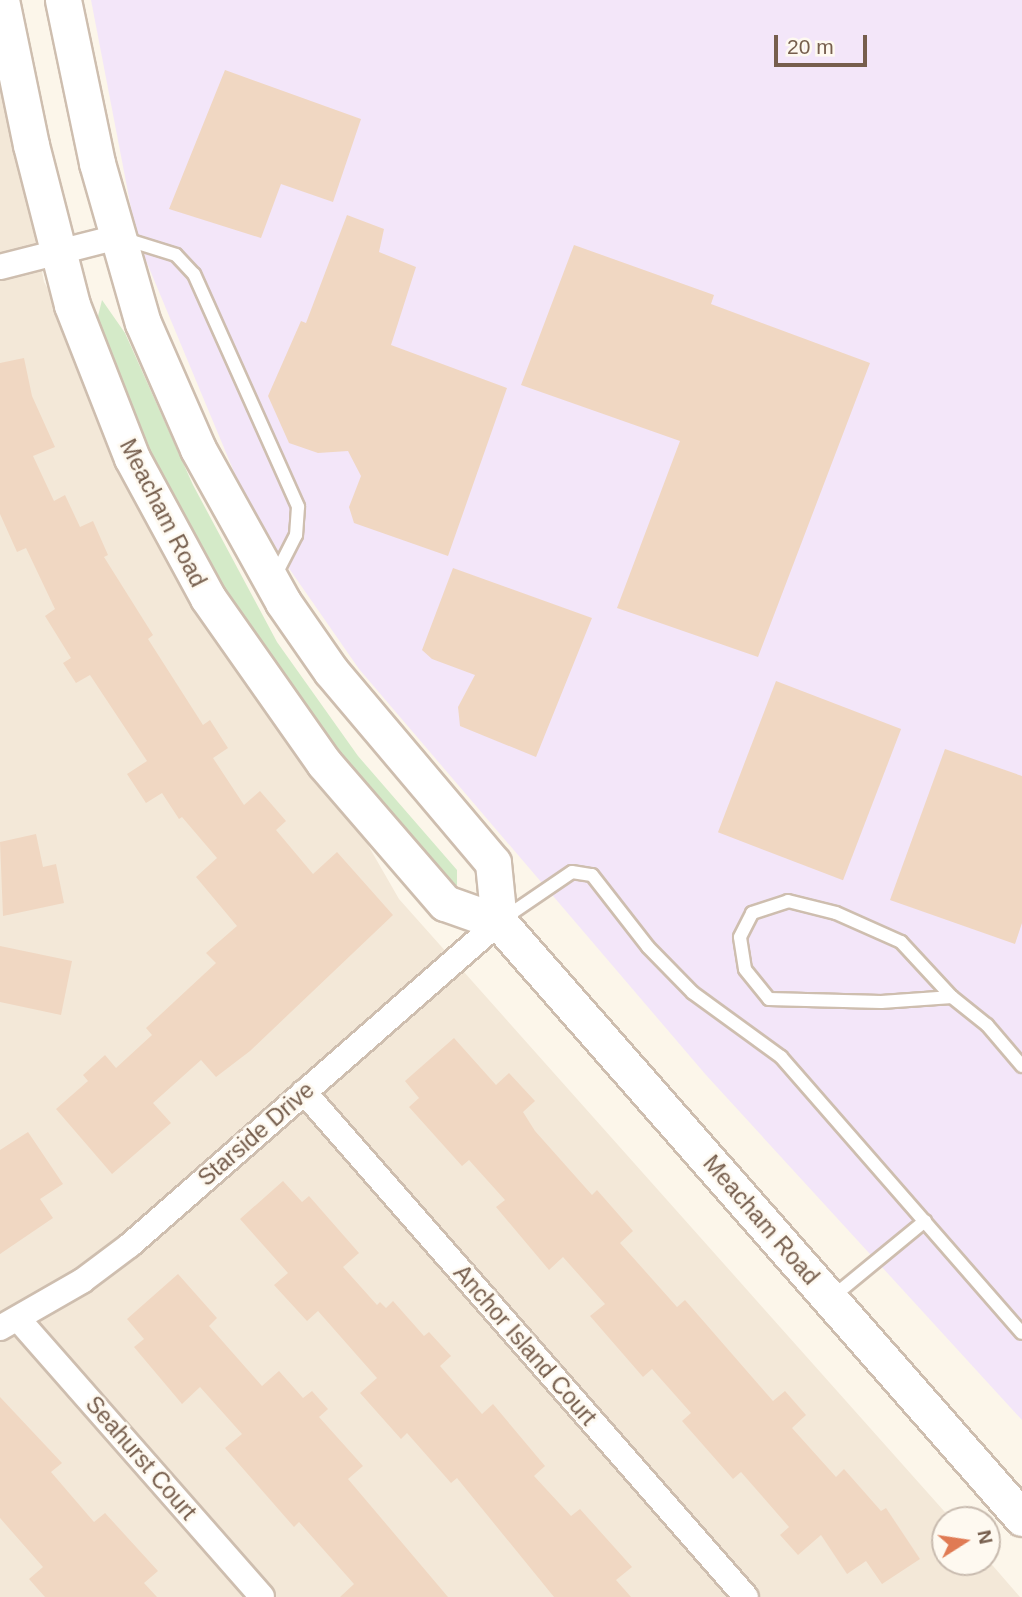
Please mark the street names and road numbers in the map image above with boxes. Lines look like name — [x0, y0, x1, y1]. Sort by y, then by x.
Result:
street label: Meacham Road — [114, 434, 212, 592]
street label: Starside Drive — [192, 1076, 320, 1192]
street label: Meacham Road — [697, 1150, 825, 1290]
street label: Anchor Island Court — [448, 1259, 602, 1431]
street label: Seahurst Court — [80, 1391, 202, 1525]

